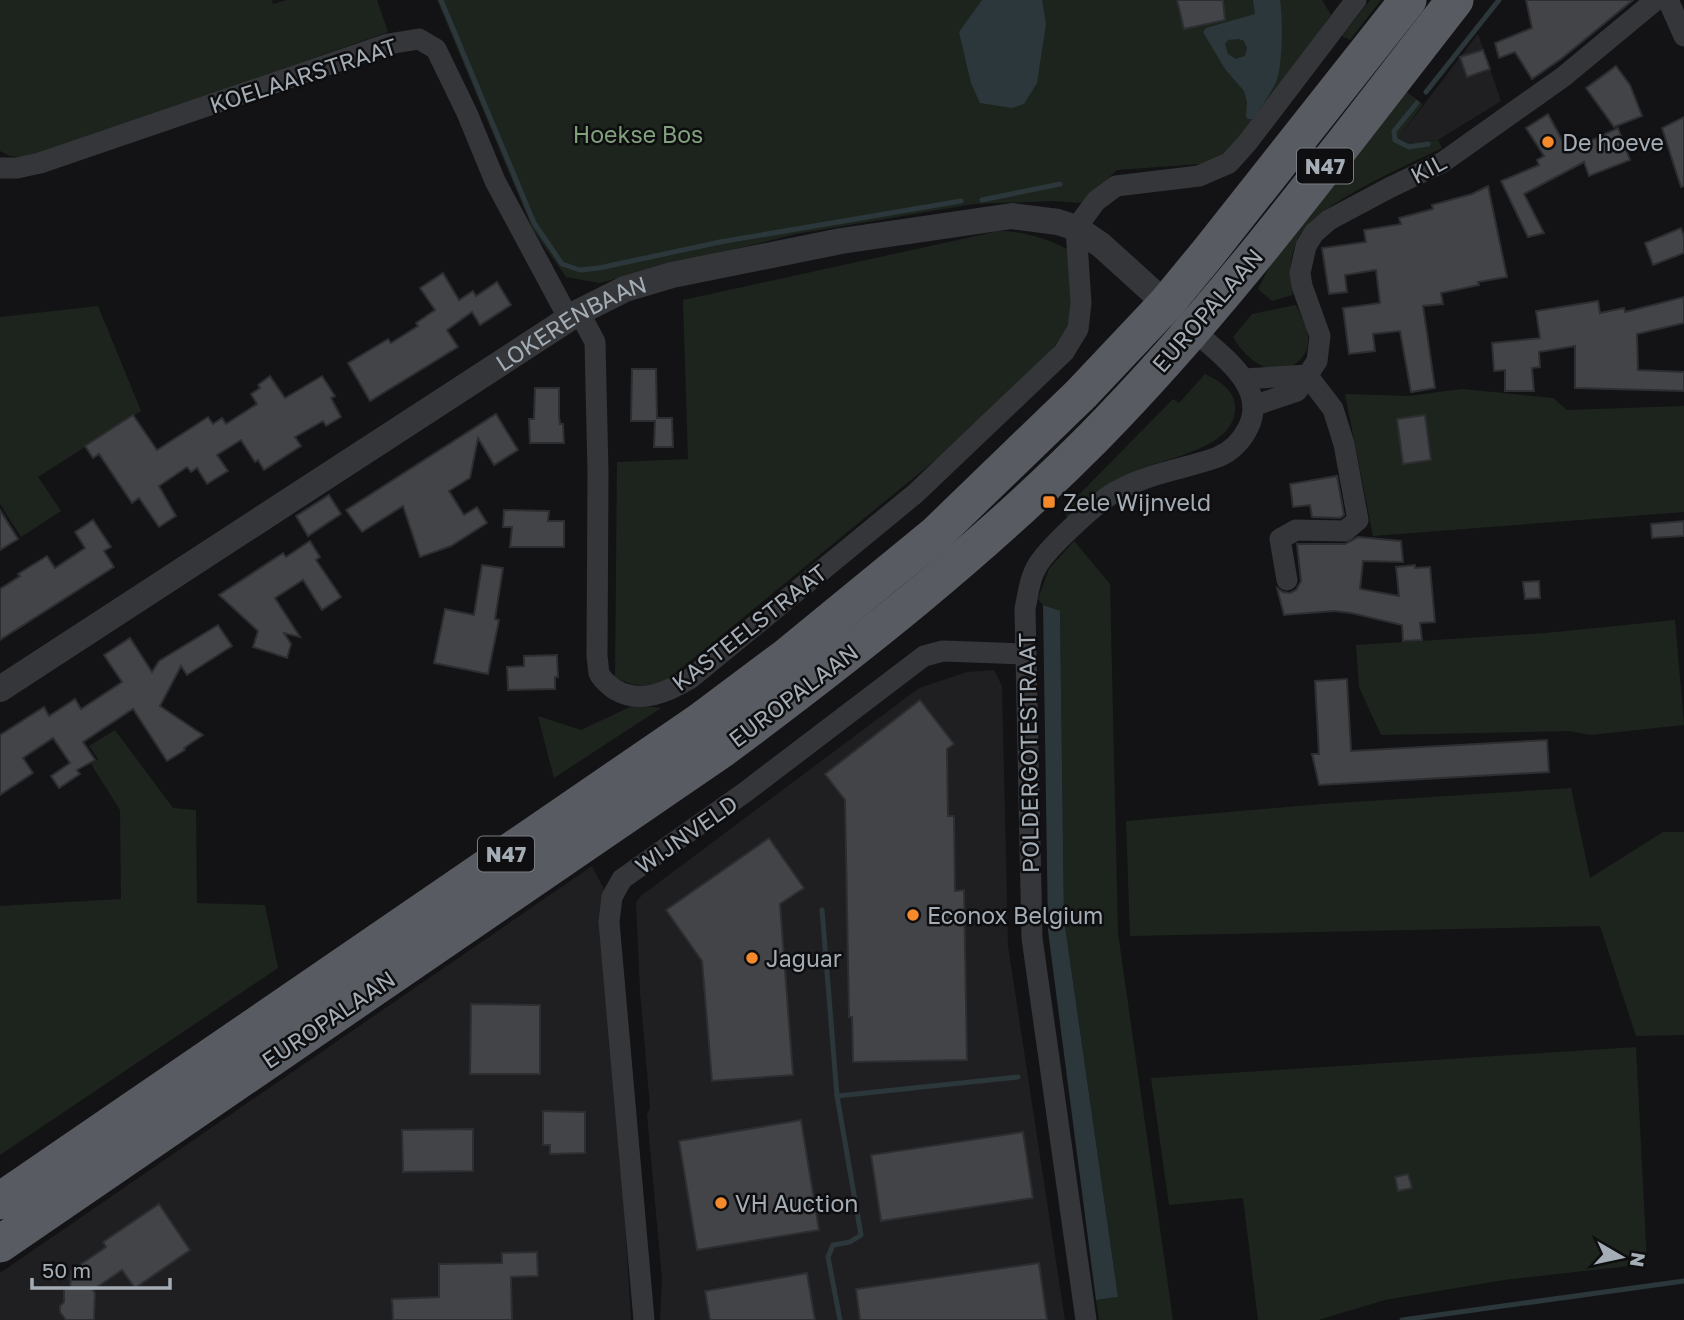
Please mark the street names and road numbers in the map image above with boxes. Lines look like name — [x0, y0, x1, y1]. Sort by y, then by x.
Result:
street label: KOELAARSTRAAT — [206, 32, 400, 118]
street label: KIL — [1405, 147, 1451, 189]
road number: N47 — [1297, 148, 1353, 184]
street label: EUROPALAAN — [1146, 242, 1268, 378]
street label: LOKERENBAAN — [490, 269, 650, 377]
street label: KASTEELSTRAAT — [666, 558, 832, 696]
street label: POLDERGOTESTRAAT — [1012, 633, 1044, 873]
street label: EUROPALAAN — [723, 637, 863, 753]
street label: WIJNVELD — [630, 789, 742, 879]
road number: N47 — [478, 836, 534, 872]
street label: EUROPALAAN — [256, 964, 400, 1074]

